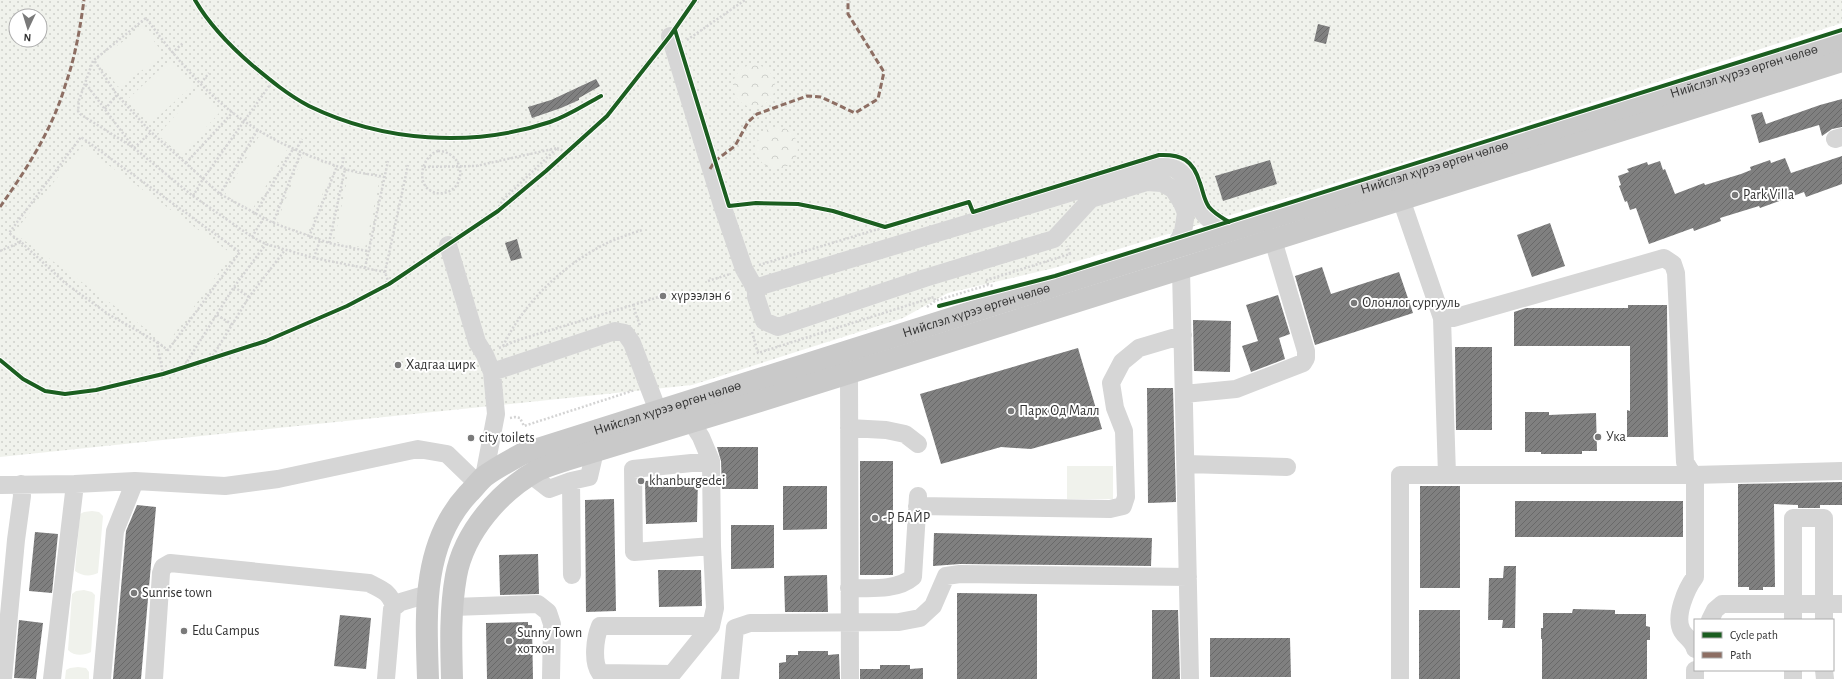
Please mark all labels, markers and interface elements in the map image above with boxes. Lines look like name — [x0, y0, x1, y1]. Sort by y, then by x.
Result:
north arrow — [8, 8, 48, 48]
text: N — [23, 32, 32, 43]
street label: Нийслэл хүрээ өргөн чөлөө — [1668, 42, 1820, 101]
street label: Нийслэл хүрээ өргөн чөлөө — [1359, 138, 1510, 197]
place label: Park Villa — [1743, 188, 1795, 202]
marker: Park Villa — [1730, 190, 1740, 200]
street label: Нийслэл хүрээ өргөн чөлөө — [901, 281, 1052, 340]
place label: хүрээлэн 6 — [671, 289, 731, 303]
marker: хүрээлэн 6 — [658, 291, 668, 301]
place label: Олонлог сургууль — [1362, 296, 1460, 310]
marker: Олонлог сургууль — [1349, 298, 1359, 308]
place label: Хадгаа цирк — [406, 358, 476, 372]
marker: Хадгаа цирк — [393, 360, 403, 370]
street label: Нийслэл хүрээ өргөн чөлөө — [592, 378, 743, 438]
place label: Парк Од Малл — [1019, 404, 1100, 418]
marker: Парк Од Малл — [1006, 406, 1016, 416]
place label: Ука — [1606, 430, 1626, 444]
place label: city toilets — [479, 431, 535, 445]
marker: Ука — [1593, 432, 1603, 442]
marker: city toilets — [466, 433, 476, 443]
place label: khanburgedei — [649, 474, 725, 488]
marker: khanburgedei — [636, 476, 646, 486]
place label: -Р БАЙР — [883, 510, 930, 525]
marker: -Р БАЙР — [870, 513, 880, 523]
place label: Sunrise town — [142, 586, 212, 600]
marker: Sunrise town — [129, 588, 139, 598]
legend — [1694, 619, 1834, 671]
place label: Edu Campus — [192, 624, 259, 638]
marker: Edu Campus — [179, 626, 189, 636]
place label: Sunny Town хотхон — [517, 626, 582, 656]
text: Cycle path — [1730, 629, 1778, 642]
marker: Sunny Town хотхон — [504, 636, 514, 646]
text: Path — [1730, 649, 1752, 661]

